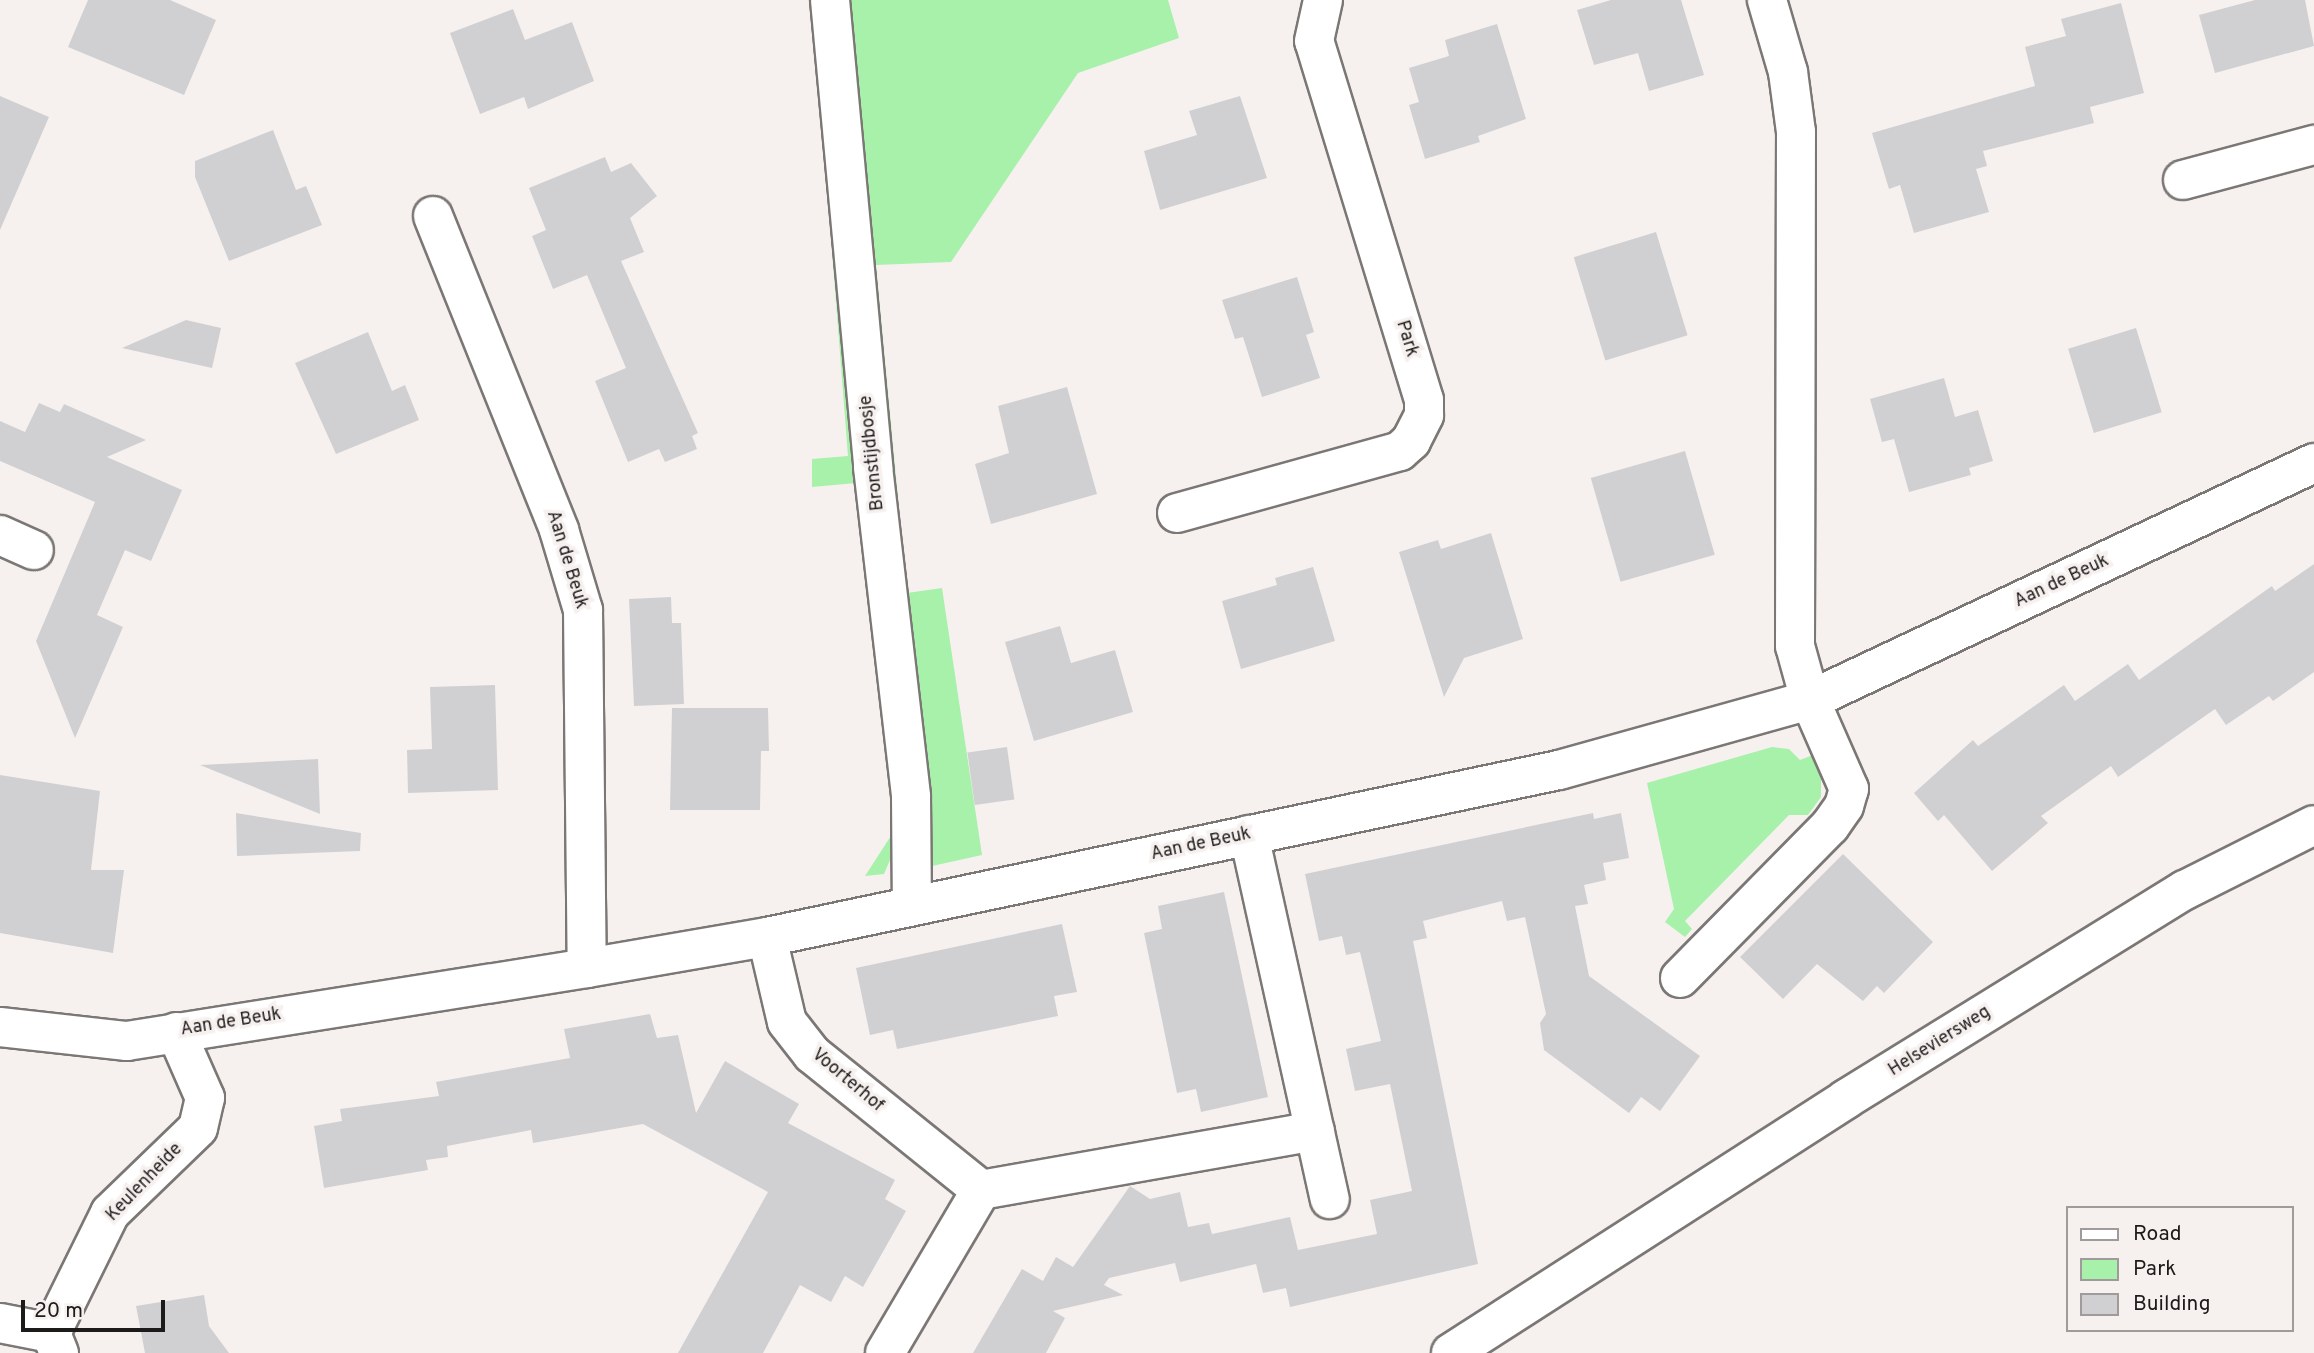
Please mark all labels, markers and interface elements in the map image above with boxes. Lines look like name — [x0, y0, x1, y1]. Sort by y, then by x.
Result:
street label: Park — [1390, 318, 1422, 360]
street label: Bronstijdbosje — [856, 394, 890, 512]
street label: Aan de Beuk — [541, 508, 591, 612]
street label: Aan de Beuk — [2011, 551, 2113, 613]
street label: Aan de Beuk — [1149, 824, 1253, 866]
street label: Helseviersweg — [1885, 1002, 1995, 1082]
street label: Aan de Beuk — [179, 1004, 283, 1042]
street label: Voorterhof — [807, 1045, 887, 1117]
street label: Keulenheide — [102, 1139, 188, 1227]
legend — [2066, 1206, 2293, 1332]
text: Road — [2133, 1221, 2182, 1248]
text: Park — [2133, 1256, 2176, 1283]
scale bar — [24, 1286, 168, 1330]
text: Building — [2133, 1291, 2211, 1318]
text: 20 m — [34, 1298, 83, 1325]

